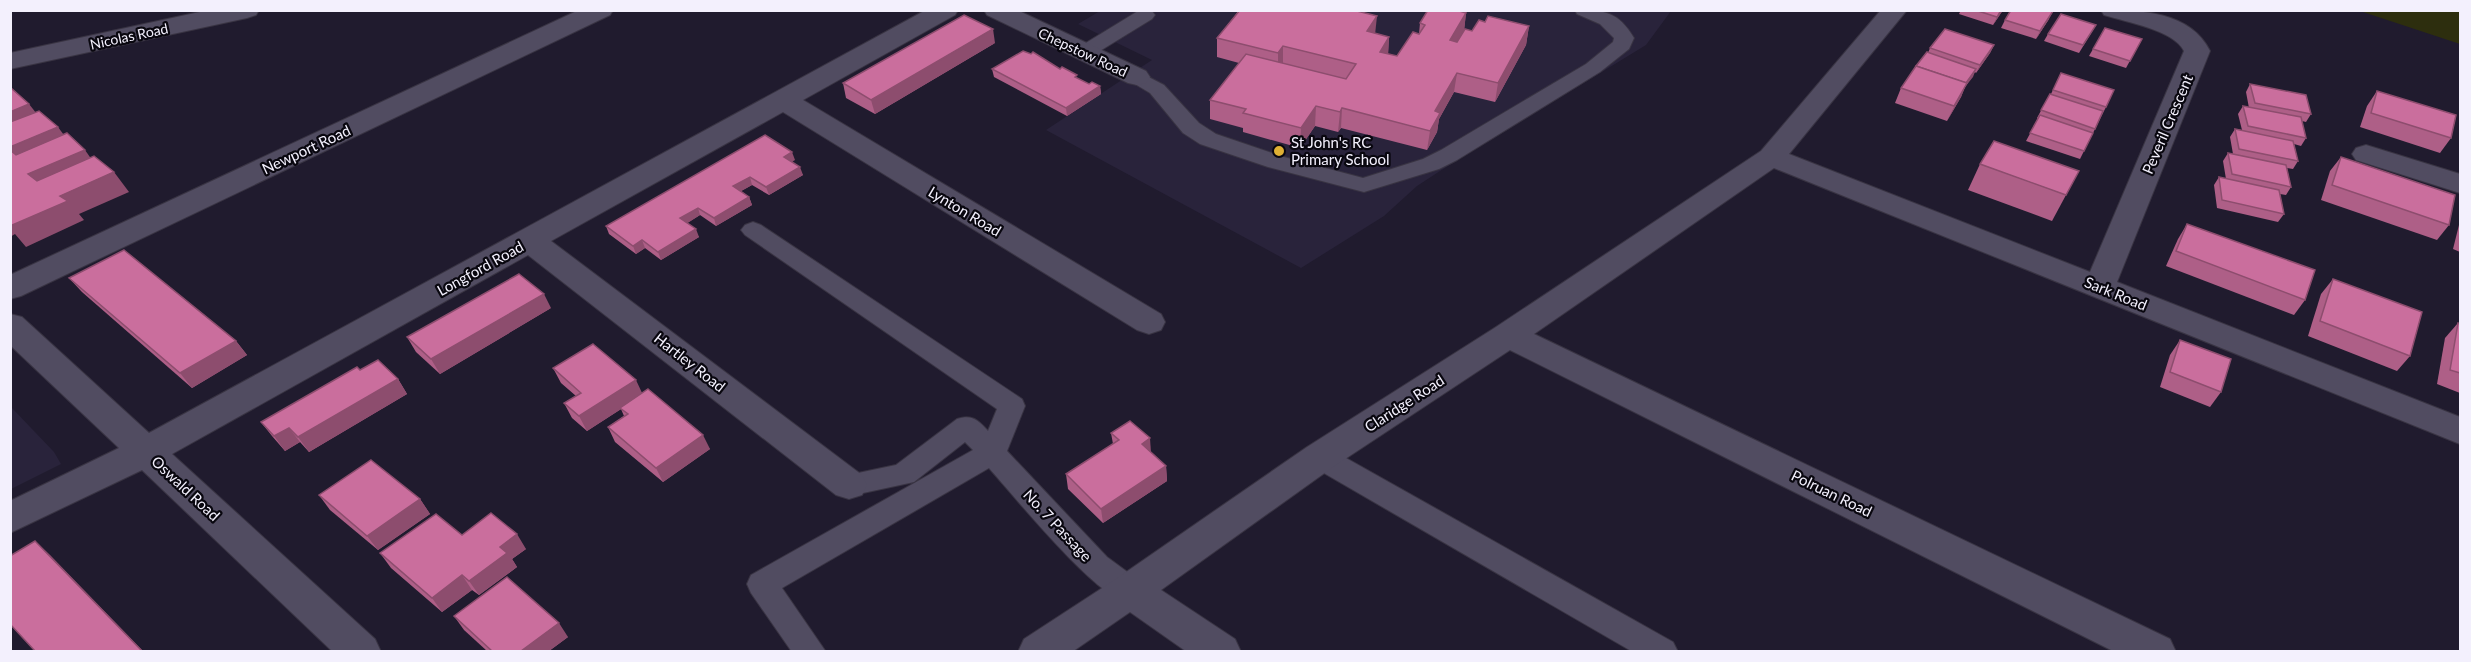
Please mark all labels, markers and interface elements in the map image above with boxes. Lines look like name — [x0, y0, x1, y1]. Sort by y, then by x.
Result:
street label: Nicolas Road — [88, 19, 170, 53]
street label: Chepstow Road — [1036, 24, 1130, 80]
street label: Peveril Crescent — [2138, 71, 2196, 176]
street label: Newport Road — [259, 121, 353, 177]
place label: St John's RC Primary School — [1291, 133, 1390, 168]
marker: St John's RC Primary School — [1272, 144, 1286, 158]
street label: Lynton Road — [925, 182, 1005, 240]
street label: Longford Road — [434, 237, 526, 299]
street label: Sark Road — [2082, 272, 2150, 314]
street label: Hartley Road — [651, 329, 729, 395]
street label: Claridge Road — [1361, 371, 1447, 435]
street label: Oswald Road — [148, 452, 224, 524]
street label: Polruan Road — [1789, 466, 1875, 520]
street label: No. 7 Passage — [1020, 485, 1096, 565]

